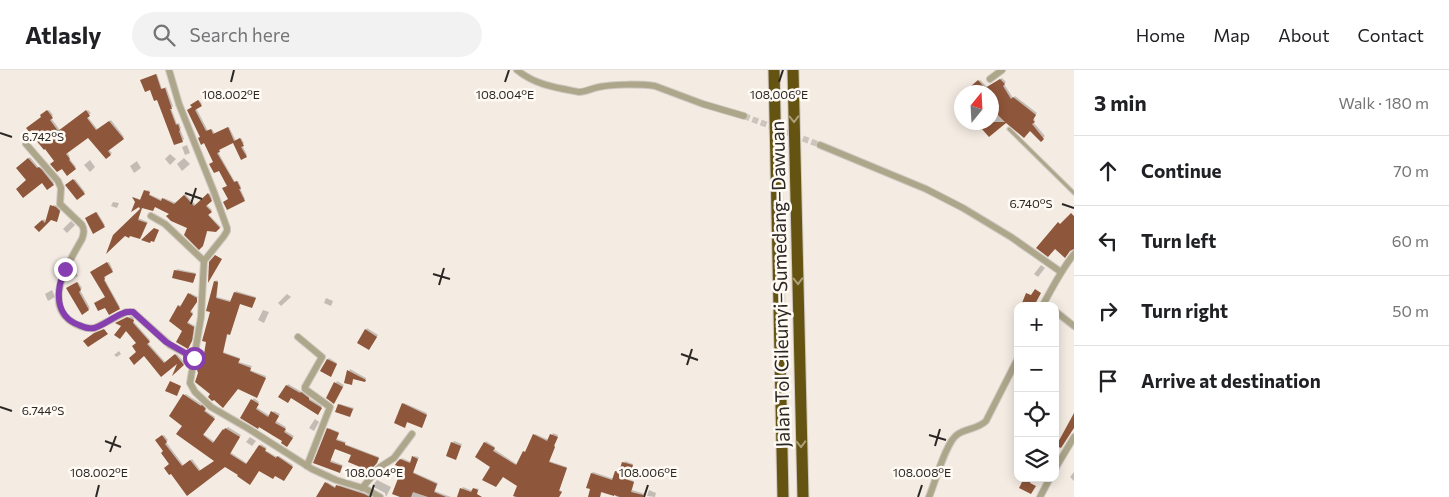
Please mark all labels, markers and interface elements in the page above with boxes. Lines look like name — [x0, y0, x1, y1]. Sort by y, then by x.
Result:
search box — [132, 12, 482, 57]
text: Atlasly — [25, 20, 102, 49]
icon: search — [150, 21, 178, 49]
text: Search here — [190, 23, 290, 46]
text: Home — [1136, 24, 1185, 46]
text: Map — [1213, 24, 1250, 46]
text: About — [1278, 24, 1330, 46]
text: Contact — [1358, 24, 1424, 46]
north arrow — [954, 85, 999, 130]
text: 108.002°E — [202, 87, 260, 101]
text: 108.004°E — [476, 87, 534, 101]
text: 108.006°E — [750, 87, 808, 101]
text: 3 min — [1094, 90, 1147, 115]
text: Walk · 180 m — [1339, 93, 1429, 112]
one-way arrow — [789, 115, 799, 123]
street label: Jalan Tol Cileunyi–Sumedang–Dawuan — [765, 120, 794, 448]
text: 6.742°S — [22, 129, 64, 143]
icon: ahead — [1094, 157, 1122, 185]
text: Continue — [1141, 159, 1221, 182]
text: 70 m — [1393, 161, 1429, 180]
text: 6.740°S — [1009, 196, 1053, 210]
icon: left — [1094, 227, 1122, 255]
text: Turn left — [1141, 229, 1216, 252]
text: 60 m — [1392, 231, 1429, 250]
route end — [54, 258, 77, 281]
one-way arrow — [792, 277, 803, 285]
icon: right — [1094, 297, 1122, 325]
text: Turn right — [1141, 299, 1228, 322]
text: 50 m — [1392, 301, 1429, 320]
map controls — [1014, 302, 1059, 482]
button: + — [1014, 302, 1059, 347]
route start — [183, 347, 206, 370]
button: − — [1014, 347, 1059, 392]
icon: arrive — [1094, 367, 1122, 395]
text: Arrive at destination — [1141, 369, 1321, 392]
button: locate — [1014, 392, 1059, 437]
text: 6.744°S — [22, 403, 64, 417]
button: layers — [1014, 437, 1059, 482]
one-way arrow — [796, 440, 807, 448]
text: 108.002°E — [70, 465, 128, 479]
text: 108.004°E — [345, 465, 403, 479]
text: 108.006°E — [619, 465, 677, 479]
text: 108.008°E — [893, 465, 951, 479]

